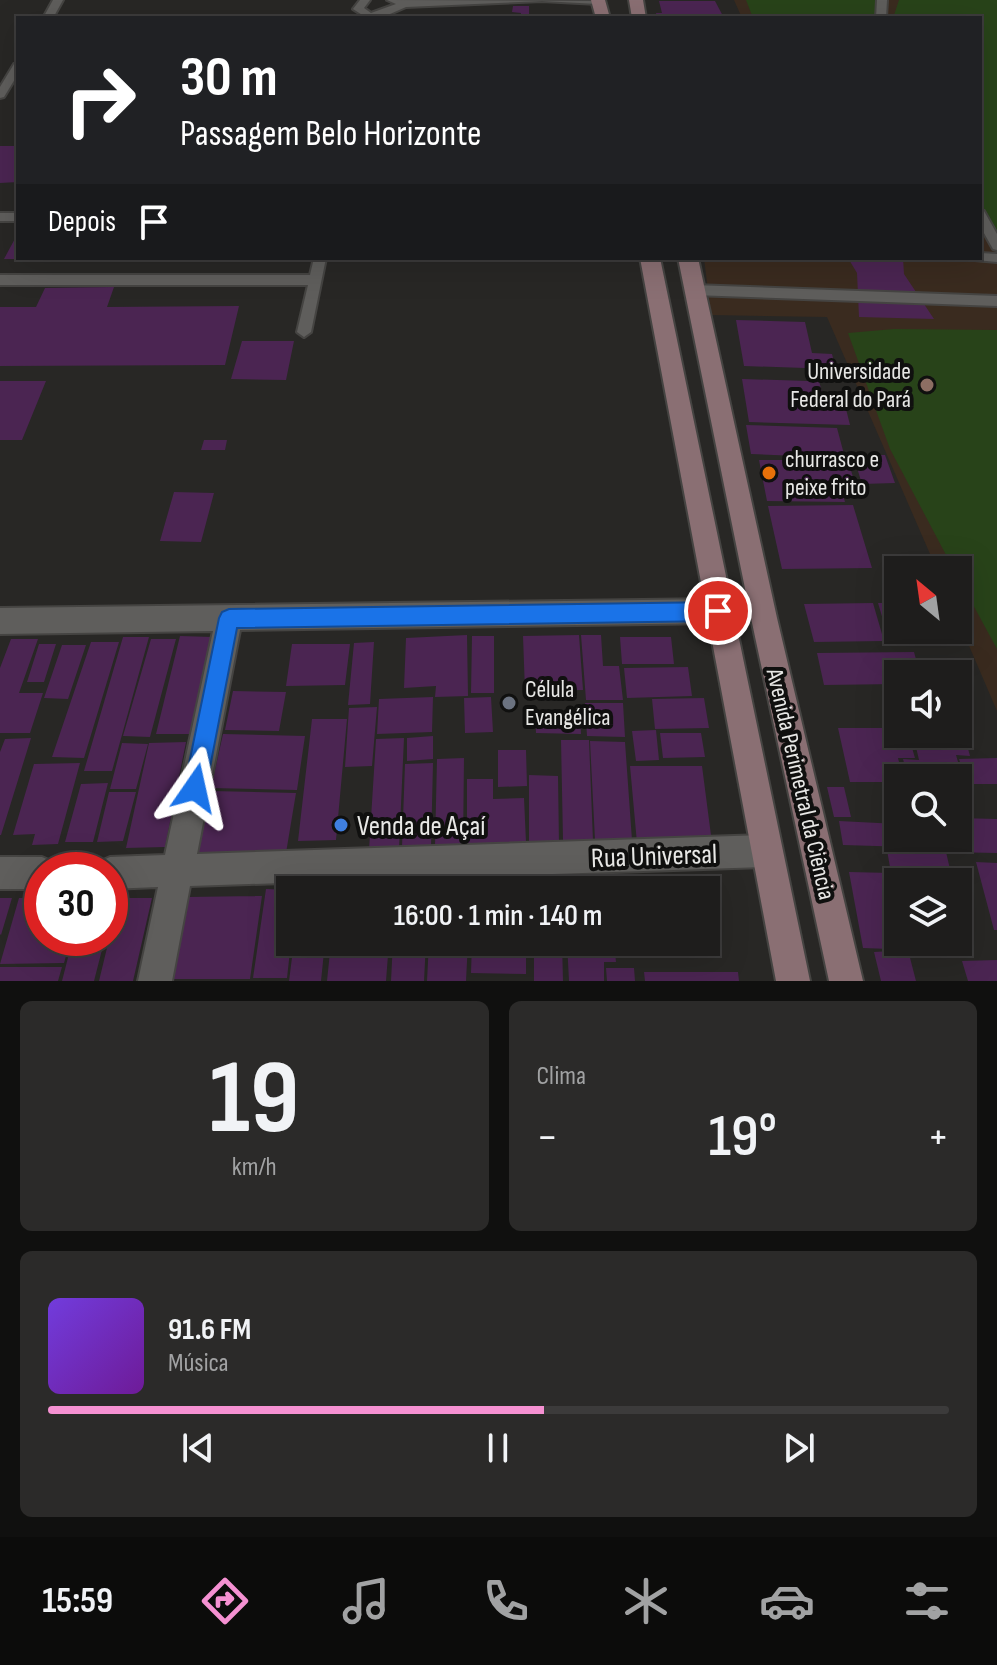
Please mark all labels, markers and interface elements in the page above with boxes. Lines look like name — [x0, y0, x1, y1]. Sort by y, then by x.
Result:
text: 30 m — [180, 45, 278, 112]
icon: right — [48, 48, 152, 152]
text: Passagem Belo Horizonte — [180, 113, 482, 156]
icon: arrive — [132, 200, 176, 244]
text: Depois — [48, 204, 116, 240]
place label: Universidade Federal do Pará — [790, 357, 911, 414]
marker: Universidade Federal do Pará — [918, 376, 936, 394]
place label: churrasco e peixe frito — [785, 445, 879, 502]
marker: churrasco e peixe frito — [760, 464, 778, 482]
north arrow — [884, 556, 972, 644]
map controls — [884, 556, 972, 956]
pin — [684, 577, 752, 645]
icon: arrive — [696, 589, 740, 633]
button: sound — [884, 660, 972, 748]
street label: Avenida Perimetral da Ciência — [760, 665, 841, 903]
place label: Célula Evangélica — [525, 675, 610, 732]
marker: Célula Evangélica — [500, 694, 518, 712]
position arrow — [153, 746, 237, 830]
button: search — [884, 764, 972, 852]
place label: Venda de Açaí — [357, 810, 486, 843]
marker: Venda de Açaí — [332, 816, 350, 834]
street label: Rua Universal — [590, 838, 718, 875]
speed limit sign: 30 — [24, 852, 128, 956]
button: layers — [884, 868, 972, 956]
text: 16:00 · 1 min · 140 m — [394, 898, 602, 934]
text: 19 — [209, 1037, 299, 1162]
text: Clima — [537, 1061, 586, 1092]
text: 19° — [708, 1101, 777, 1173]
text: − — [537, 1111, 558, 1164]
text: + — [927, 1111, 949, 1164]
text: km/h — [232, 1152, 277, 1183]
text: 91.6 FM — [168, 1312, 251, 1348]
text: Música — [168, 1348, 229, 1379]
icon: previous — [176, 1426, 220, 1470]
icon: pause — [476, 1426, 520, 1470]
icon: next — [777, 1426, 821, 1470]
icon: directions — [197, 1573, 253, 1629]
icon: music — [338, 1573, 394, 1629]
icon: phone — [478, 1573, 534, 1629]
icon: climate — [618, 1573, 674, 1629]
icon: car — [759, 1573, 815, 1629]
icon: filters — [899, 1573, 955, 1629]
text: 15:59 — [42, 1580, 113, 1623]

